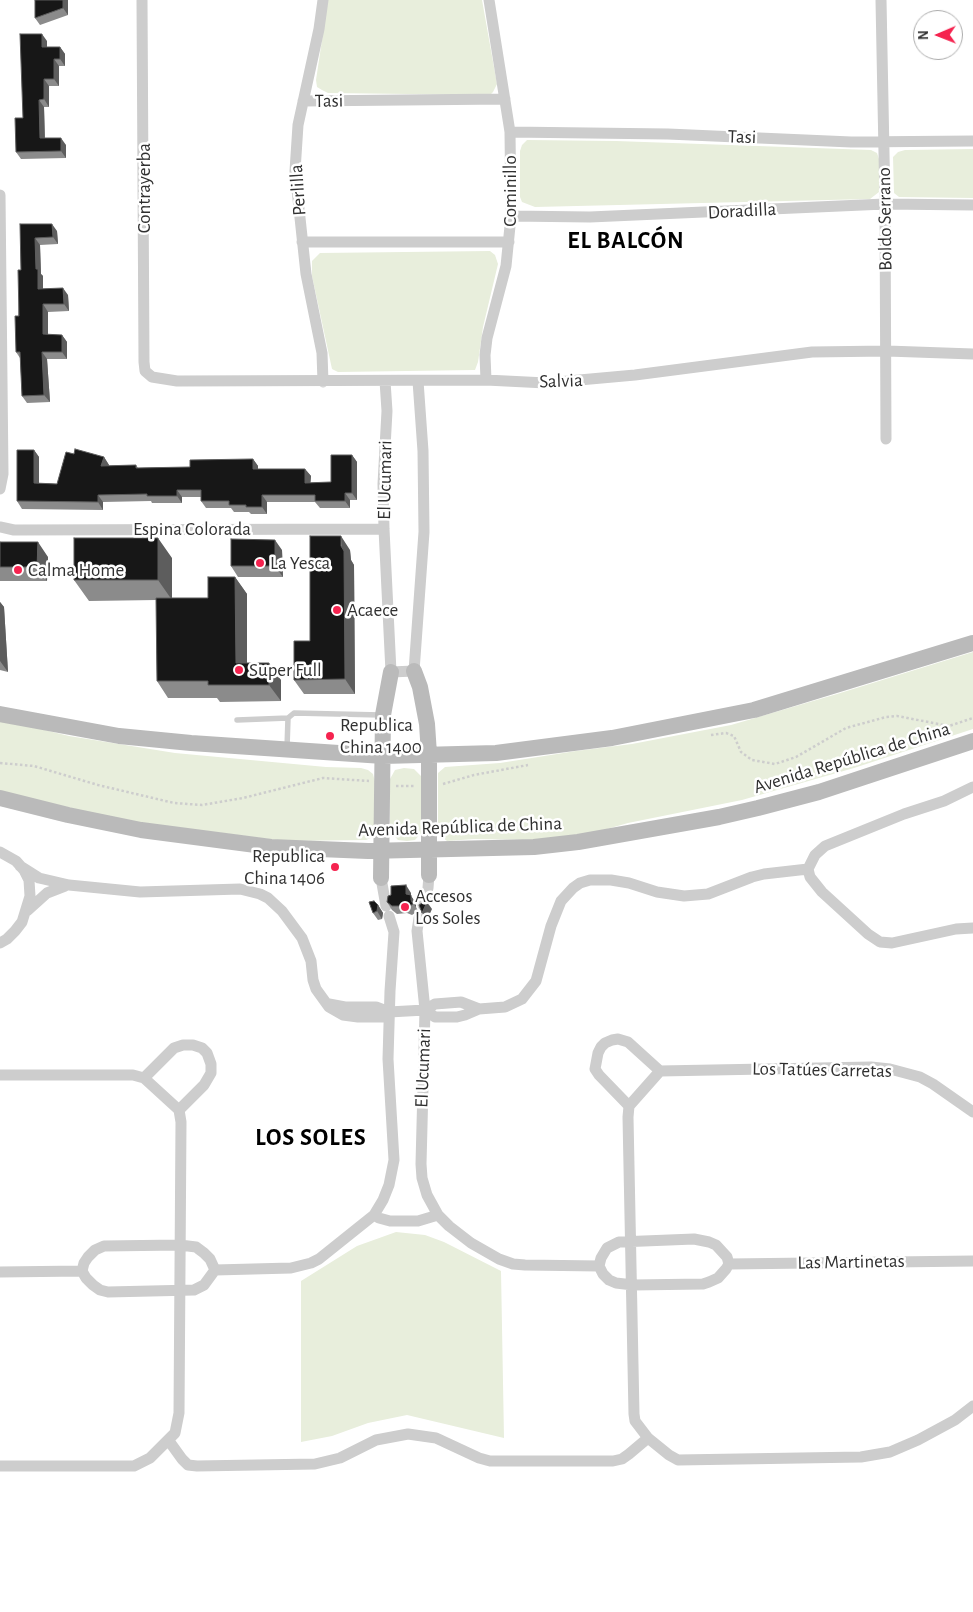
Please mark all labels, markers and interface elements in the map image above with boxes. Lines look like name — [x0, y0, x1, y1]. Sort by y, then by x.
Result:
north arrow — [913, 10, 963, 60]
text: N — [917, 30, 931, 40]
street label: Tasi — [315, 89, 343, 113]
street label: Tasi — [727, 125, 757, 149]
street label: Contrayerba — [133, 143, 155, 233]
street label: Cominillo — [499, 155, 521, 227]
street label: Perlilla — [285, 164, 311, 216]
street label: Boldo Serrano — [873, 167, 897, 271]
street label: Doradilla — [707, 198, 777, 224]
district label: EL BALCÓN — [566, 227, 686, 255]
street label: Salvia — [539, 369, 583, 393]
street label: El Ucumari — [373, 440, 397, 520]
street label: Espina Colorada — [133, 518, 251, 540]
place label: La Yesca — [270, 552, 330, 574]
marker: La Yesca — [254, 557, 266, 569]
place label: Calma Home — [28, 559, 124, 581]
marker: Calma Home — [12, 564, 24, 576]
place label: Acaece — [347, 599, 398, 621]
marker: Acaece — [331, 604, 343, 616]
place label: Super Full — [249, 659, 322, 681]
marker: Super Full — [233, 664, 245, 676]
place label: Republica China 1400 — [340, 714, 422, 758]
street label: Avenida República de China — [751, 717, 953, 799]
marker: Republica China 1400 — [324, 730, 336, 742]
street label: Avenida República de China — [358, 812, 562, 842]
place label: Republica China 1406 — [244, 845, 325, 889]
marker: Republica China 1406 — [329, 861, 341, 873]
place label: Accesos Los Soles — [415, 885, 481, 929]
marker: Accesos Los Soles — [399, 901, 411, 913]
street label: El Ucumari — [410, 1028, 436, 1108]
street label: Los Tatúes Carretas — [752, 1057, 892, 1083]
district label: LOS SOLES — [254, 1124, 368, 1152]
street label: Las Martinetas — [797, 1250, 905, 1274]

